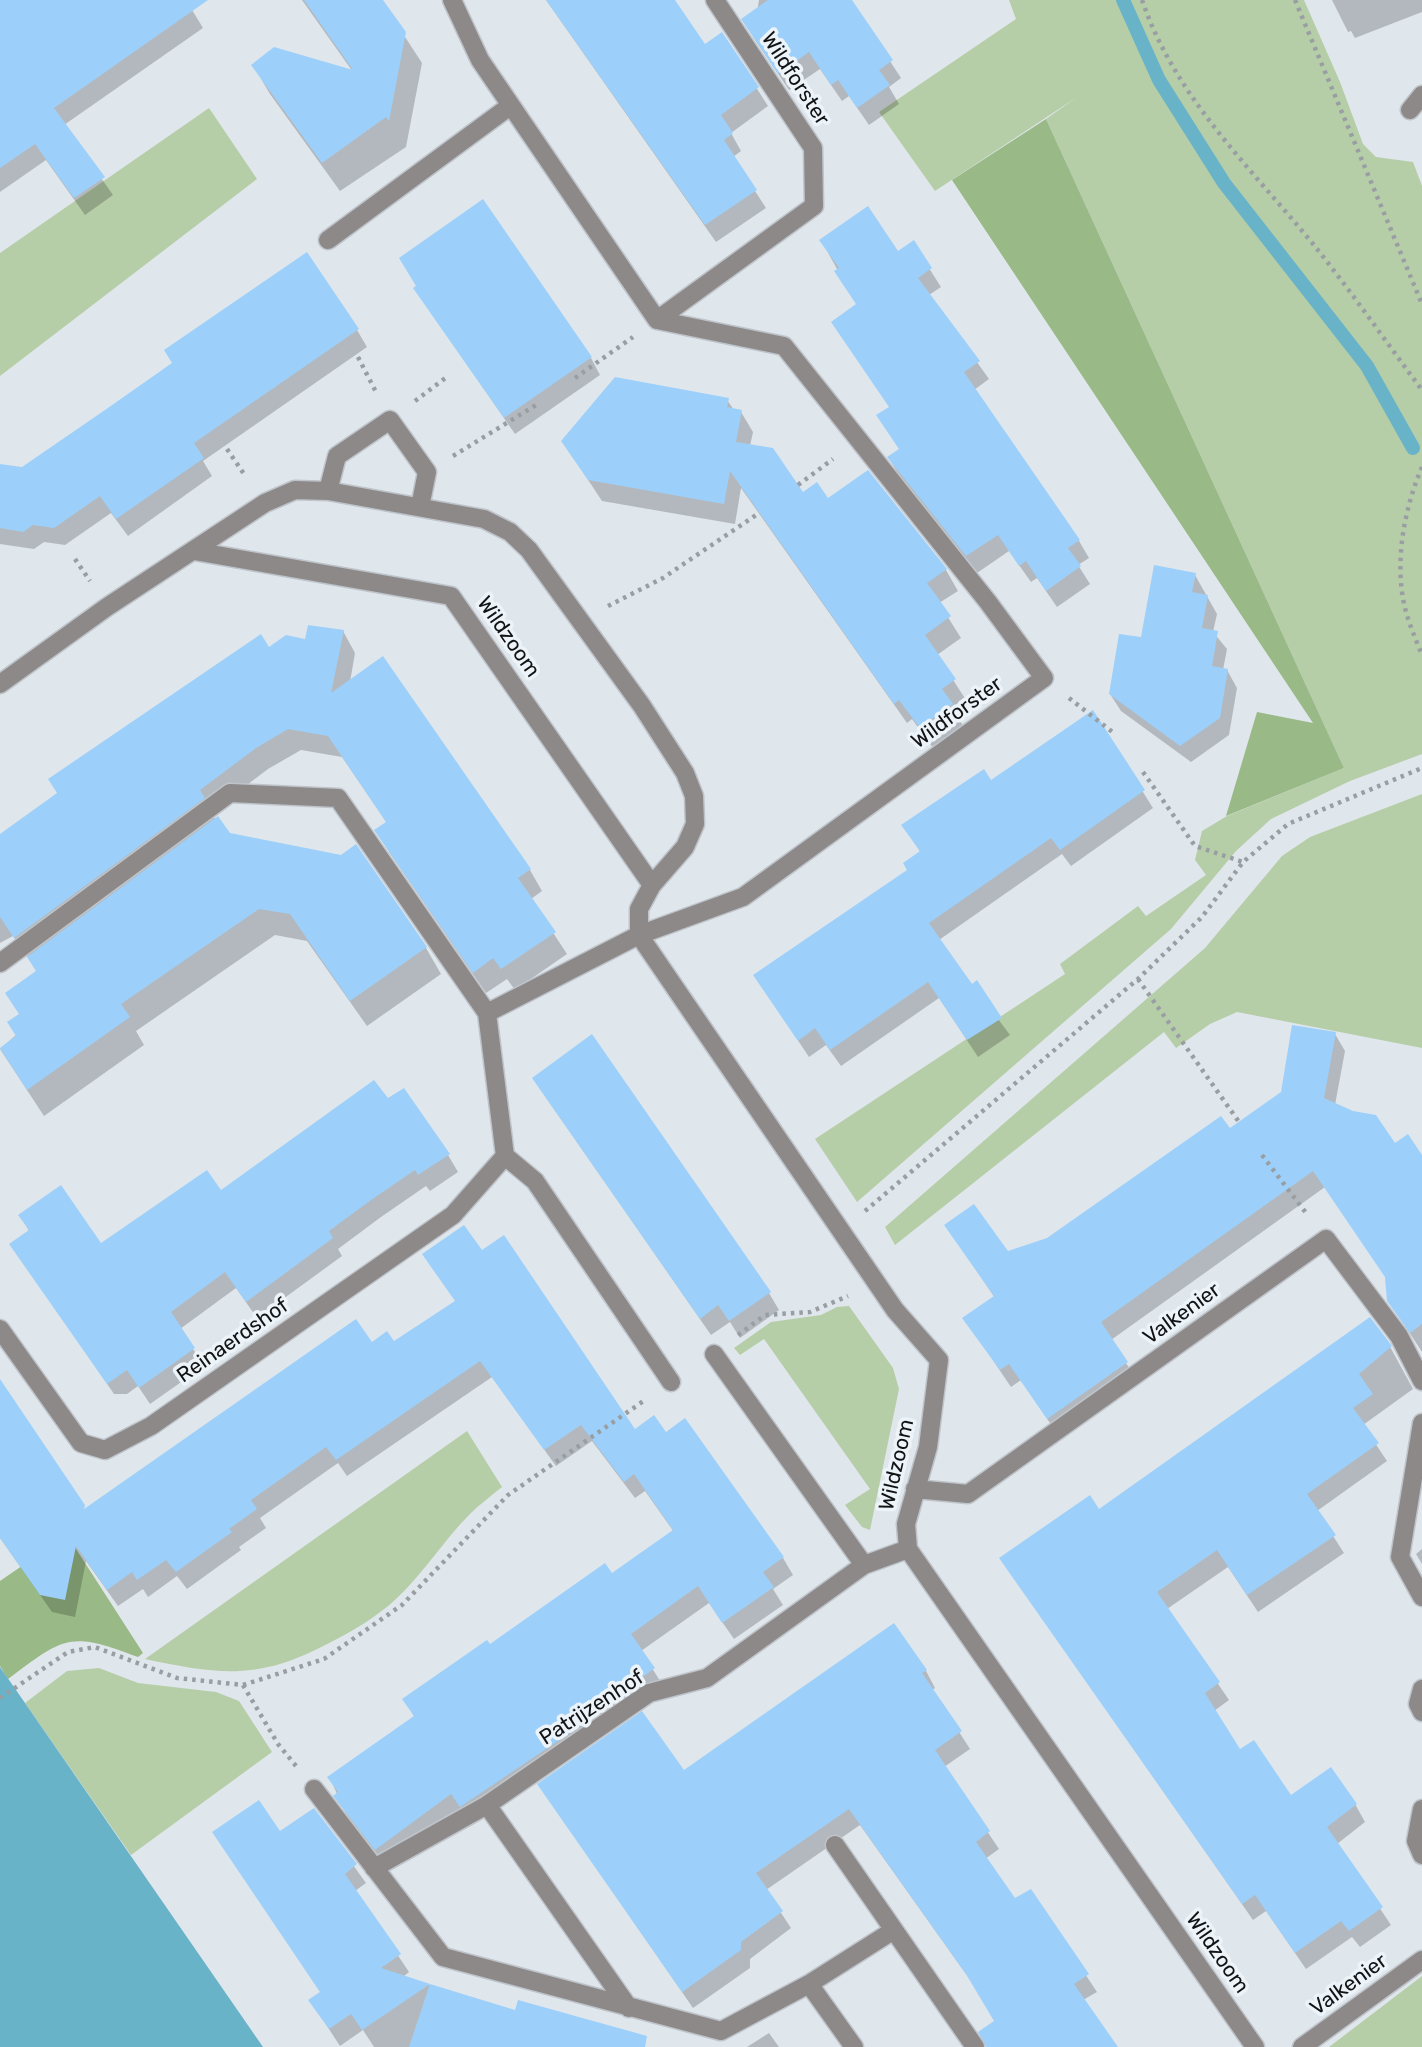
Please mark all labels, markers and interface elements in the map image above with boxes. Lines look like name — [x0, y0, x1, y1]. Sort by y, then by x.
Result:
street label: Wildforster — [756, 28, 834, 130]
street label: Wildzoom — [471, 592, 545, 682]
street label: Wildforster — [907, 672, 1007, 754]
street label: Valkenier — [1139, 1278, 1225, 1350]
street label: Reinaerdshof — [172, 1293, 294, 1389]
street label: Wildzoom — [874, 1417, 920, 1513]
street label: Patrijzenhof — [535, 1665, 649, 1751]
street label: Wildzoom — [1180, 1908, 1254, 1998]
street label: Valkenier — [1306, 1949, 1392, 2021]

